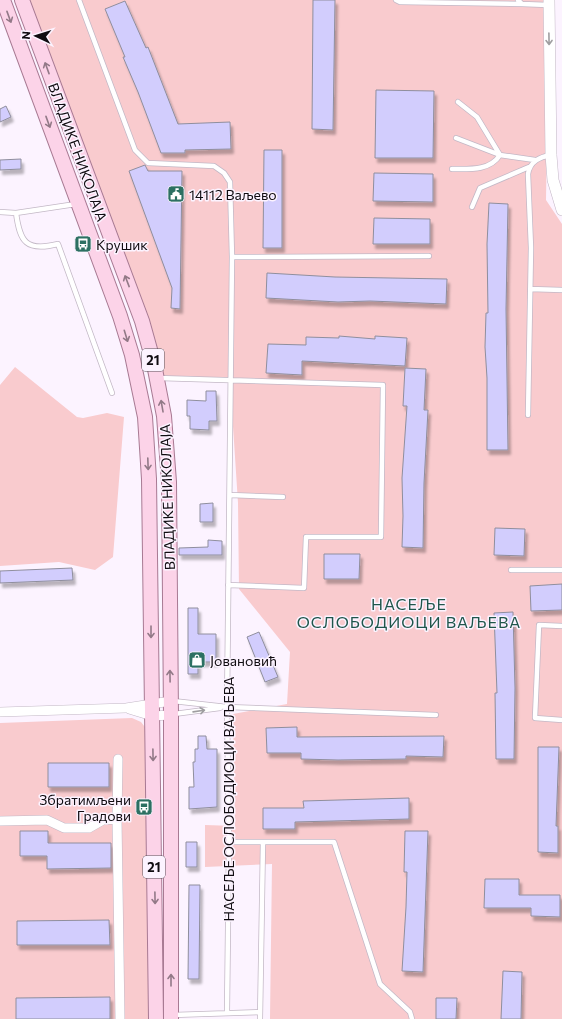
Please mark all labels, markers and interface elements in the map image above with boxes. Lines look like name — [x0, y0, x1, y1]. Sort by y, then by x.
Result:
one-way arrow — [6, 10, 14, 22]
north arrow — [16, 16, 56, 56]
text: N — [19, 31, 32, 40]
one-way arrow — [545, 32, 553, 45]
one-way arrow — [43, 61, 50, 74]
street label: ВЛАДИКЕ НИКОЛАЈА — [45, 80, 111, 224]
one-way arrow — [45, 116, 52, 129]
public building icon: 14112 Ваљево — [166, 184, 186, 204]
place label: 14112 Ваљево — [189, 186, 277, 203]
bus stop icon: Крушик — [73, 234, 93, 254]
place label: Крушик — [96, 236, 148, 253]
one-way arrow — [122, 276, 130, 288]
one-way arrow — [123, 330, 130, 343]
road number: 21 — [142, 349, 164, 371]
one-way arrow — [158, 400, 166, 413]
street label: ВЛАДИКЕ НИКОЛАЈА — [156, 423, 178, 570]
one-way arrow — [145, 457, 152, 470]
district label: НАСЕЉЕ ОСЛОБОДИОЦИ ВАЉЕВА — [297, 594, 521, 631]
one-way arrow — [147, 625, 155, 638]
shop icon: Јовановић — [187, 650, 207, 670]
place label: Јовановић — [210, 652, 277, 669]
one-way arrow — [166, 670, 174, 683]
street label: НАСЕЉЕ ОСЛОБОДИОЦИ ВАЉЕВА — [220, 676, 237, 921]
one-way arrow — [192, 707, 205, 715]
one-way arrow — [149, 748, 157, 761]
place label: Збратимљени Градови — [39, 791, 131, 824]
bus stop icon: Збратимљени Градови — [134, 797, 154, 817]
road number: 21 — [143, 856, 165, 878]
one-way arrow — [151, 891, 159, 904]
one-way arrow — [167, 974, 175, 987]

